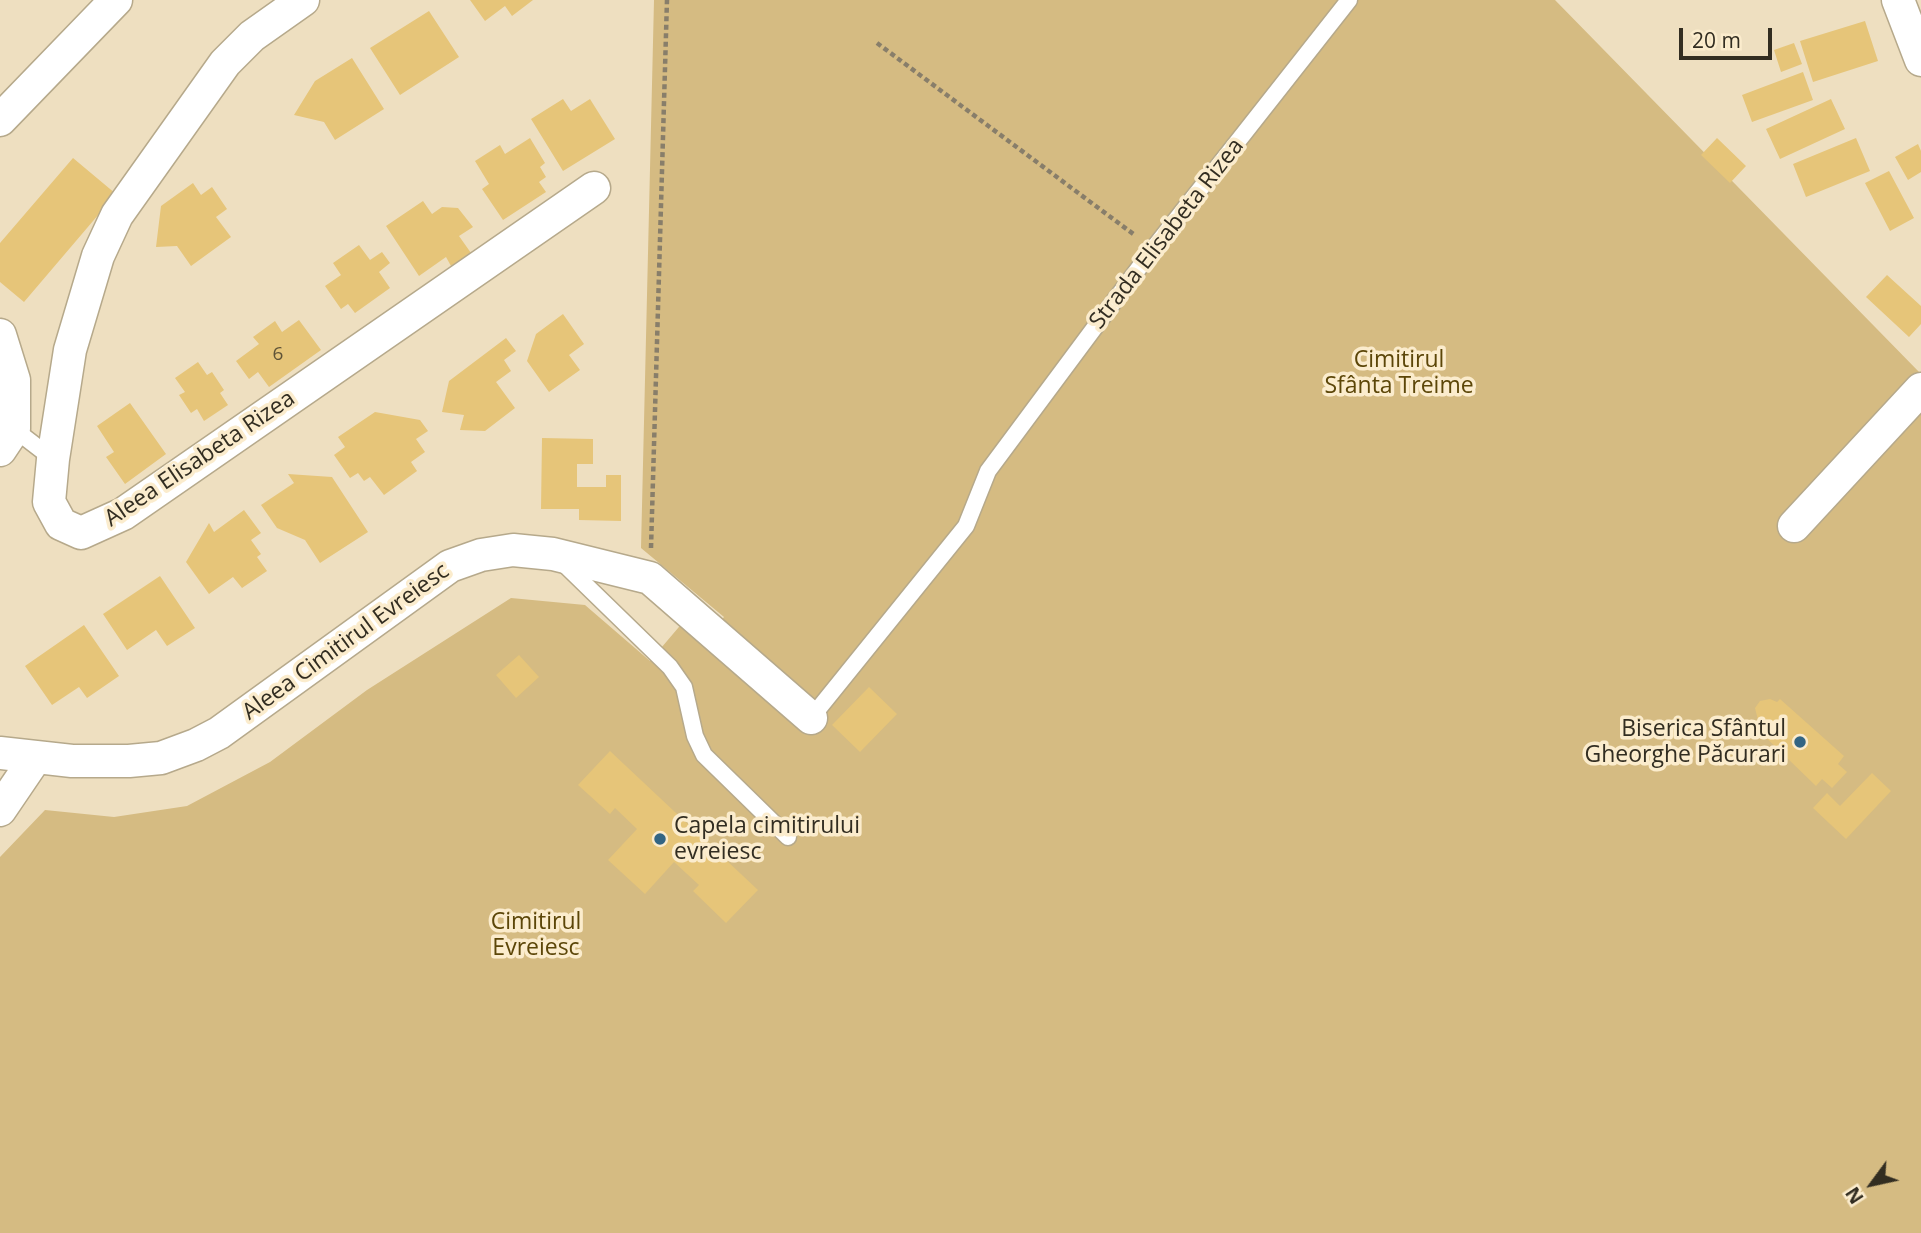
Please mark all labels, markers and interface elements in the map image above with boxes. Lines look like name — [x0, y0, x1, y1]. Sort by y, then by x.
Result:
scale bar — [1683, 14, 1776, 58]
text: 20 m — [1692, 26, 1741, 54]
street label: Strada Elisabeta Rizea — [1084, 133, 1250, 335]
house number: 6 — [273, 344, 283, 366]
park label: Cimitirul Sfânta Treime — [1324, 346, 1474, 400]
street label: Aleea Elisabeta Rizea — [100, 385, 300, 533]
street label: Aleea Cimitirul Evreiesc — [237, 558, 455, 726]
place label: Biserica Sfântul Gheorghe Păcurari — [1584, 715, 1786, 769]
marker: Biserica Sfântul Gheorghe Păcurari — [1792, 734, 1808, 750]
place label: Capela cimitirului evreiesc — [674, 812, 860, 866]
marker: Capela cimitirului evreiesc — [652, 831, 668, 847]
park label: Cimitirul Evreiesc — [491, 908, 581, 962]
north arrow — [1837, 1149, 1907, 1219]
text: N — [1839, 1182, 1870, 1209]

